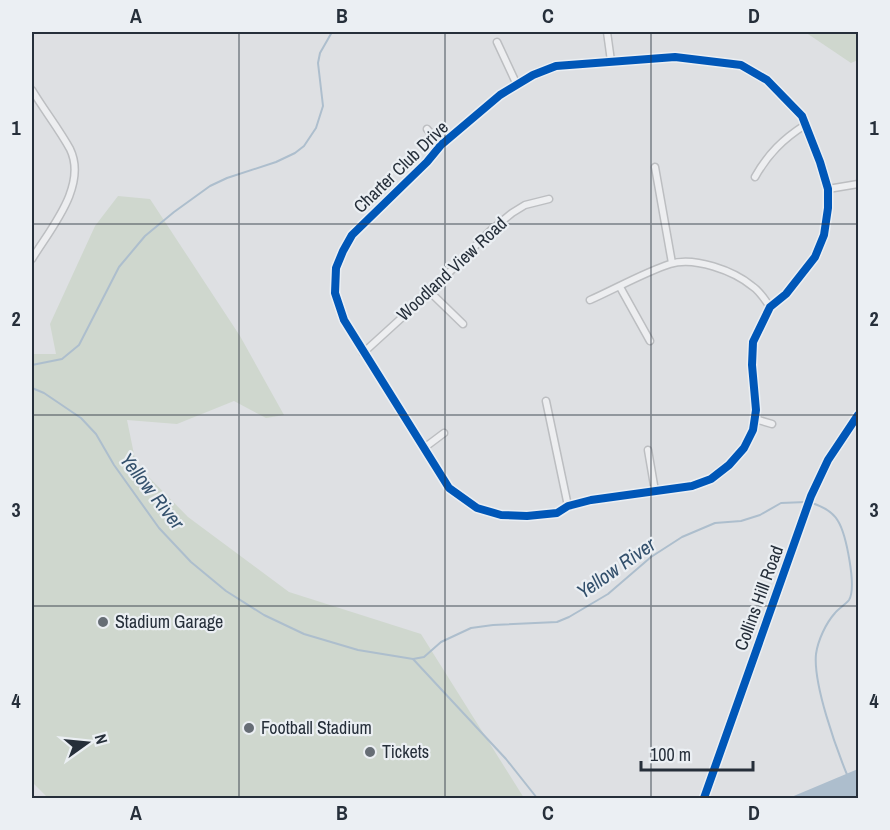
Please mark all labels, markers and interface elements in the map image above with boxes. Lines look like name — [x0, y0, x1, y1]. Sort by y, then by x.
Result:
text: A — [130, 2, 142, 29]
text: B — [336, 2, 348, 29]
text: C — [542, 2, 554, 29]
text: D — [748, 2, 760, 29]
text: 1 — [11, 114, 21, 141]
text: 1 — [869, 114, 879, 141]
street label: Charter Club Drive — [348, 115, 454, 218]
street label: Woodland View Road — [391, 211, 512, 326]
text: 2 — [11, 305, 21, 332]
text: 2 — [869, 305, 879, 332]
water label: Yellow River — [114, 447, 191, 535]
text: 3 — [11, 496, 21, 523]
text: 3 — [869, 496, 879, 523]
water label: Yellow River — [571, 530, 661, 605]
street label: Collins Hill Road — [728, 542, 789, 654]
place label: Stadium Garage — [115, 609, 223, 634]
marker: Stadium Garage — [96, 615, 110, 629]
text: 4 — [11, 687, 21, 714]
text: 4 — [869, 687, 879, 714]
north arrow — [57, 713, 117, 773]
place label: Football Stadium — [261, 715, 372, 740]
marker: Football Stadium — [242, 721, 256, 735]
text: N — [90, 732, 113, 747]
scale bar — [641, 734, 754, 772]
place label: Tickets — [382, 739, 429, 764]
text: 100 m — [650, 742, 691, 767]
marker: Tickets — [363, 745, 377, 759]
text: A — [130, 799, 142, 826]
text: B — [336, 799, 348, 826]
text: C — [542, 799, 554, 826]
text: D — [748, 799, 760, 826]

